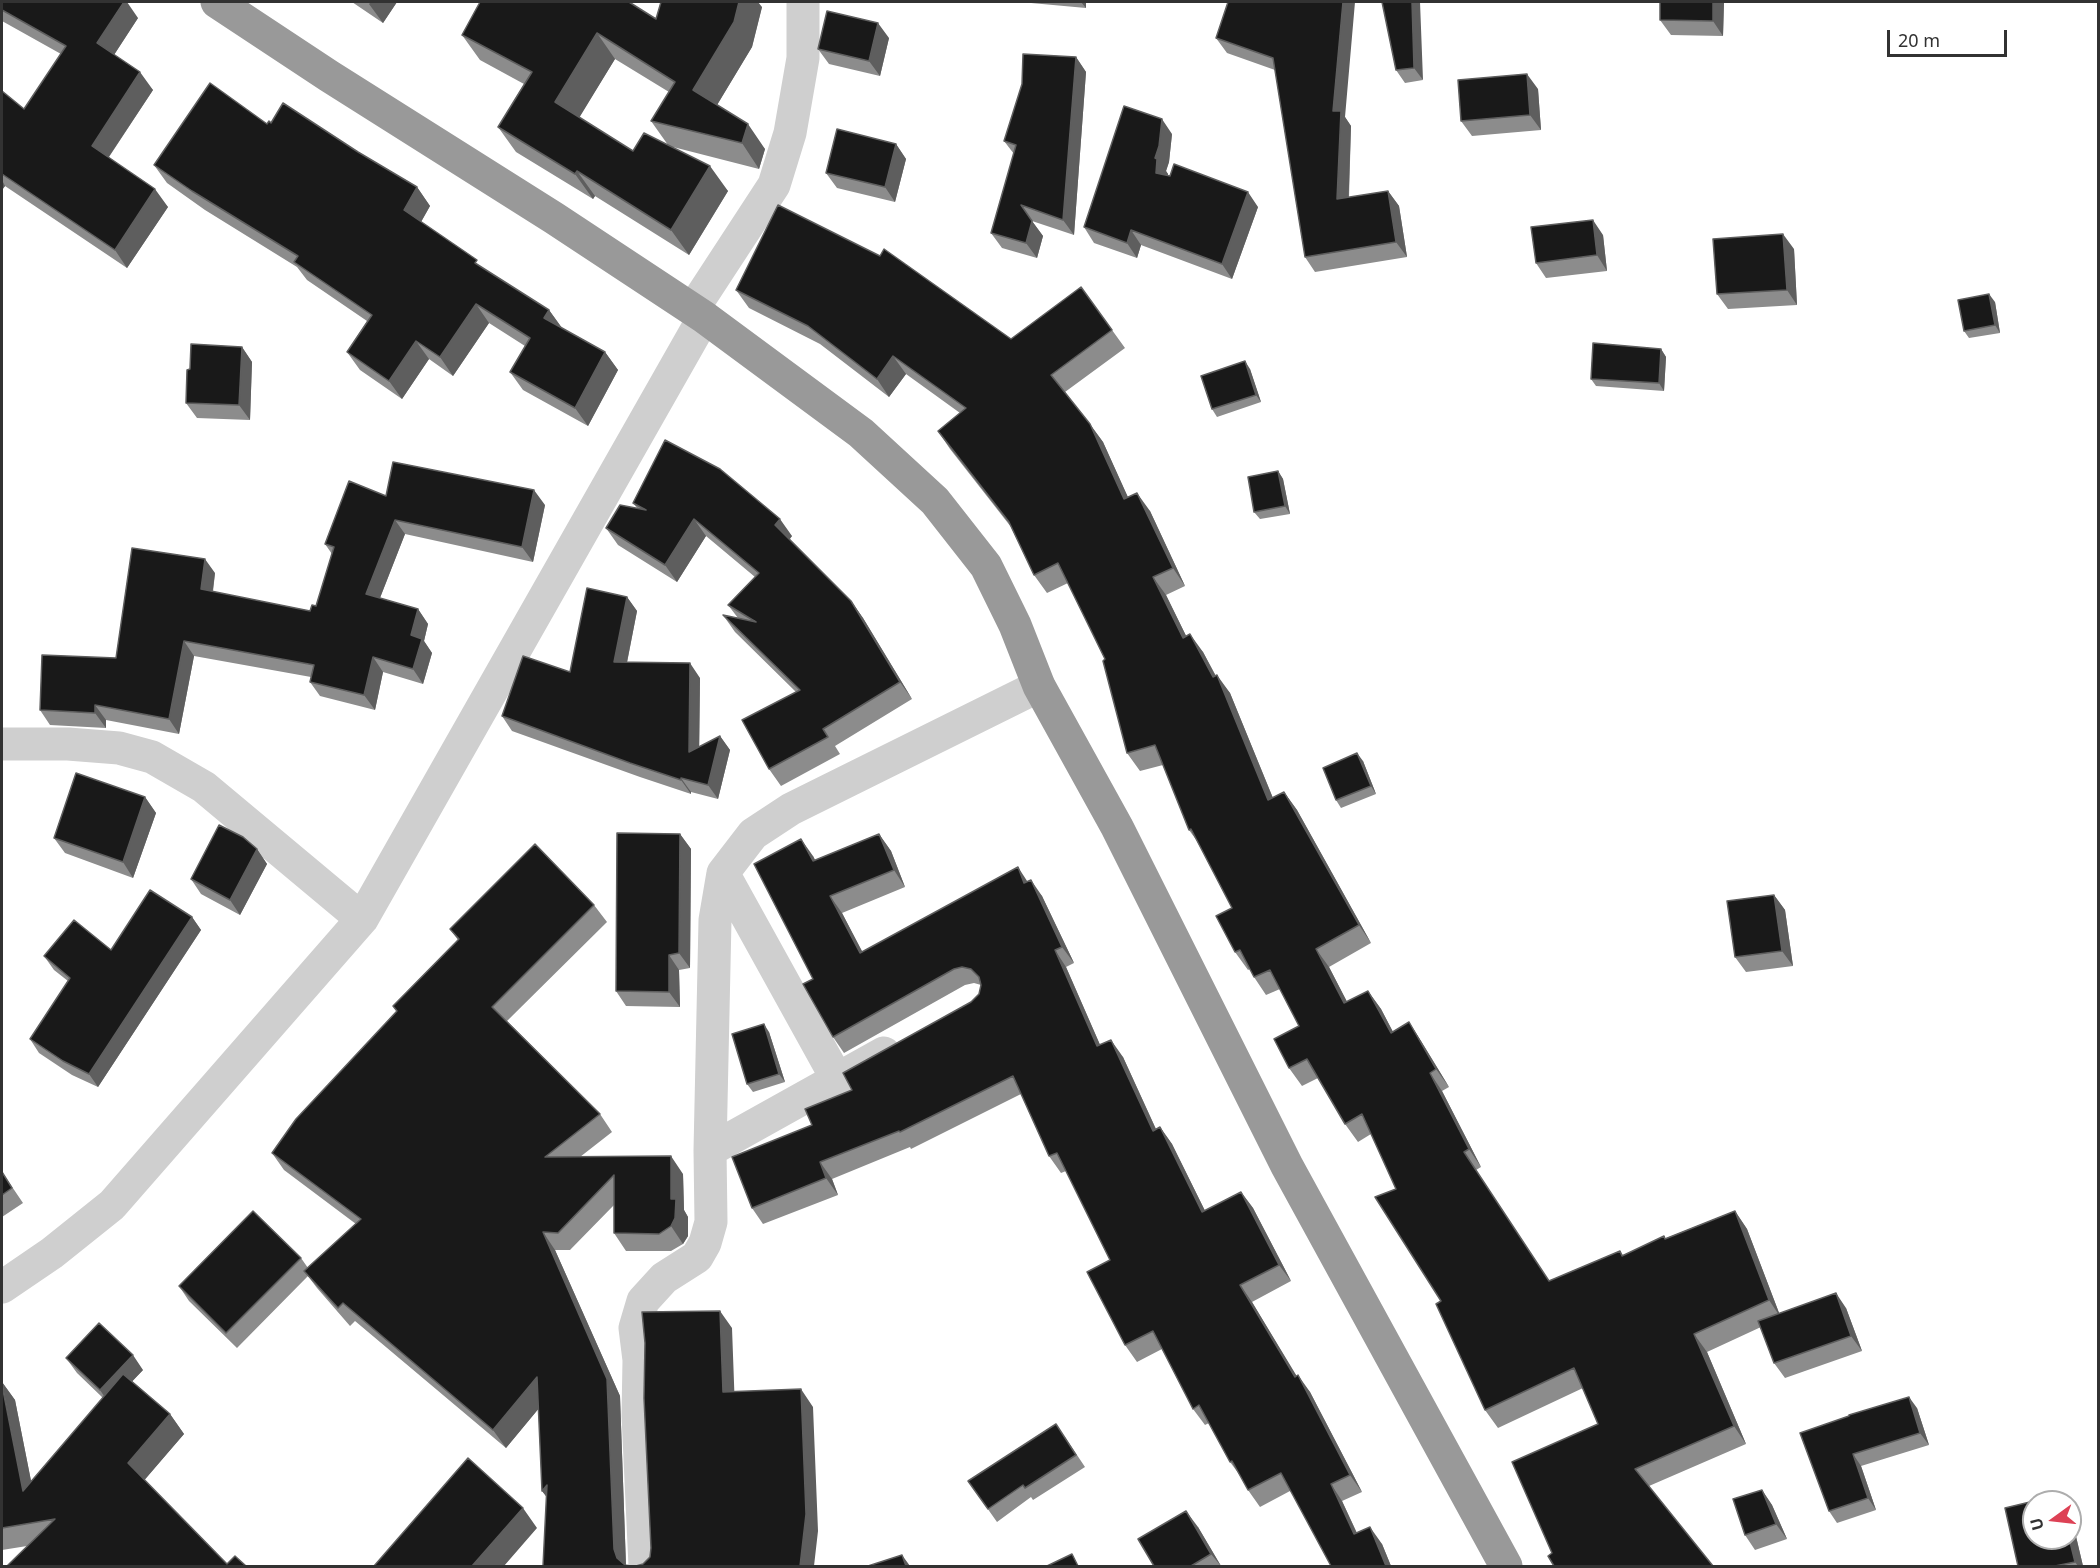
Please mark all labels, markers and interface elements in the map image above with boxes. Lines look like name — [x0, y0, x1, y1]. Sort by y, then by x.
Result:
scale bar — [1890, 18, 2010, 56]
text: 20 m — [1898, 28, 1940, 52]
north arrow — [2022, 1490, 2082, 1550]
text: U — [2024, 1515, 2049, 1533]

